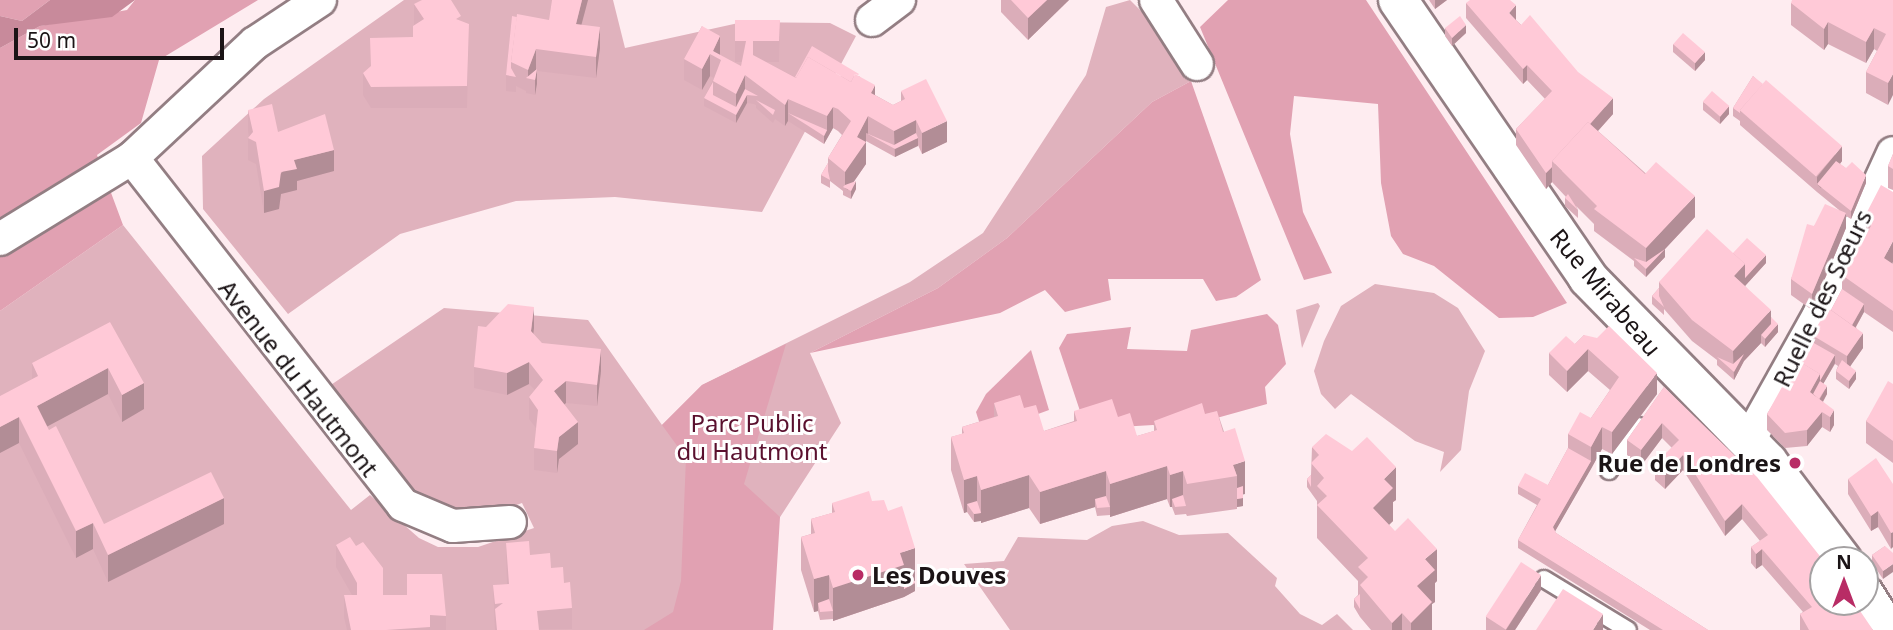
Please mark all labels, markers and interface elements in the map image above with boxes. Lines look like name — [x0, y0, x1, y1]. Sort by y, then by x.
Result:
scale bar — [18, 14, 228, 58]
text: 50 m — [27, 26, 76, 54]
street label: Ruelle des Sœurs — [1767, 205, 1877, 391]
street label: Rue Mirabeau — [1545, 223, 1667, 361]
street label: Avenue du Hautmont — [213, 274, 385, 482]
park label: Parc Public du Hautmont — [676, 409, 828, 465]
place label: Rue de Londres — [1598, 449, 1781, 477]
marker: Rue de Londres — [1787, 455, 1803, 471]
north arrow — [1809, 546, 1879, 616]
text: N — [1836, 549, 1852, 575]
place label: Les Douves — [872, 561, 1006, 589]
marker: Les Douves — [850, 567, 866, 583]

